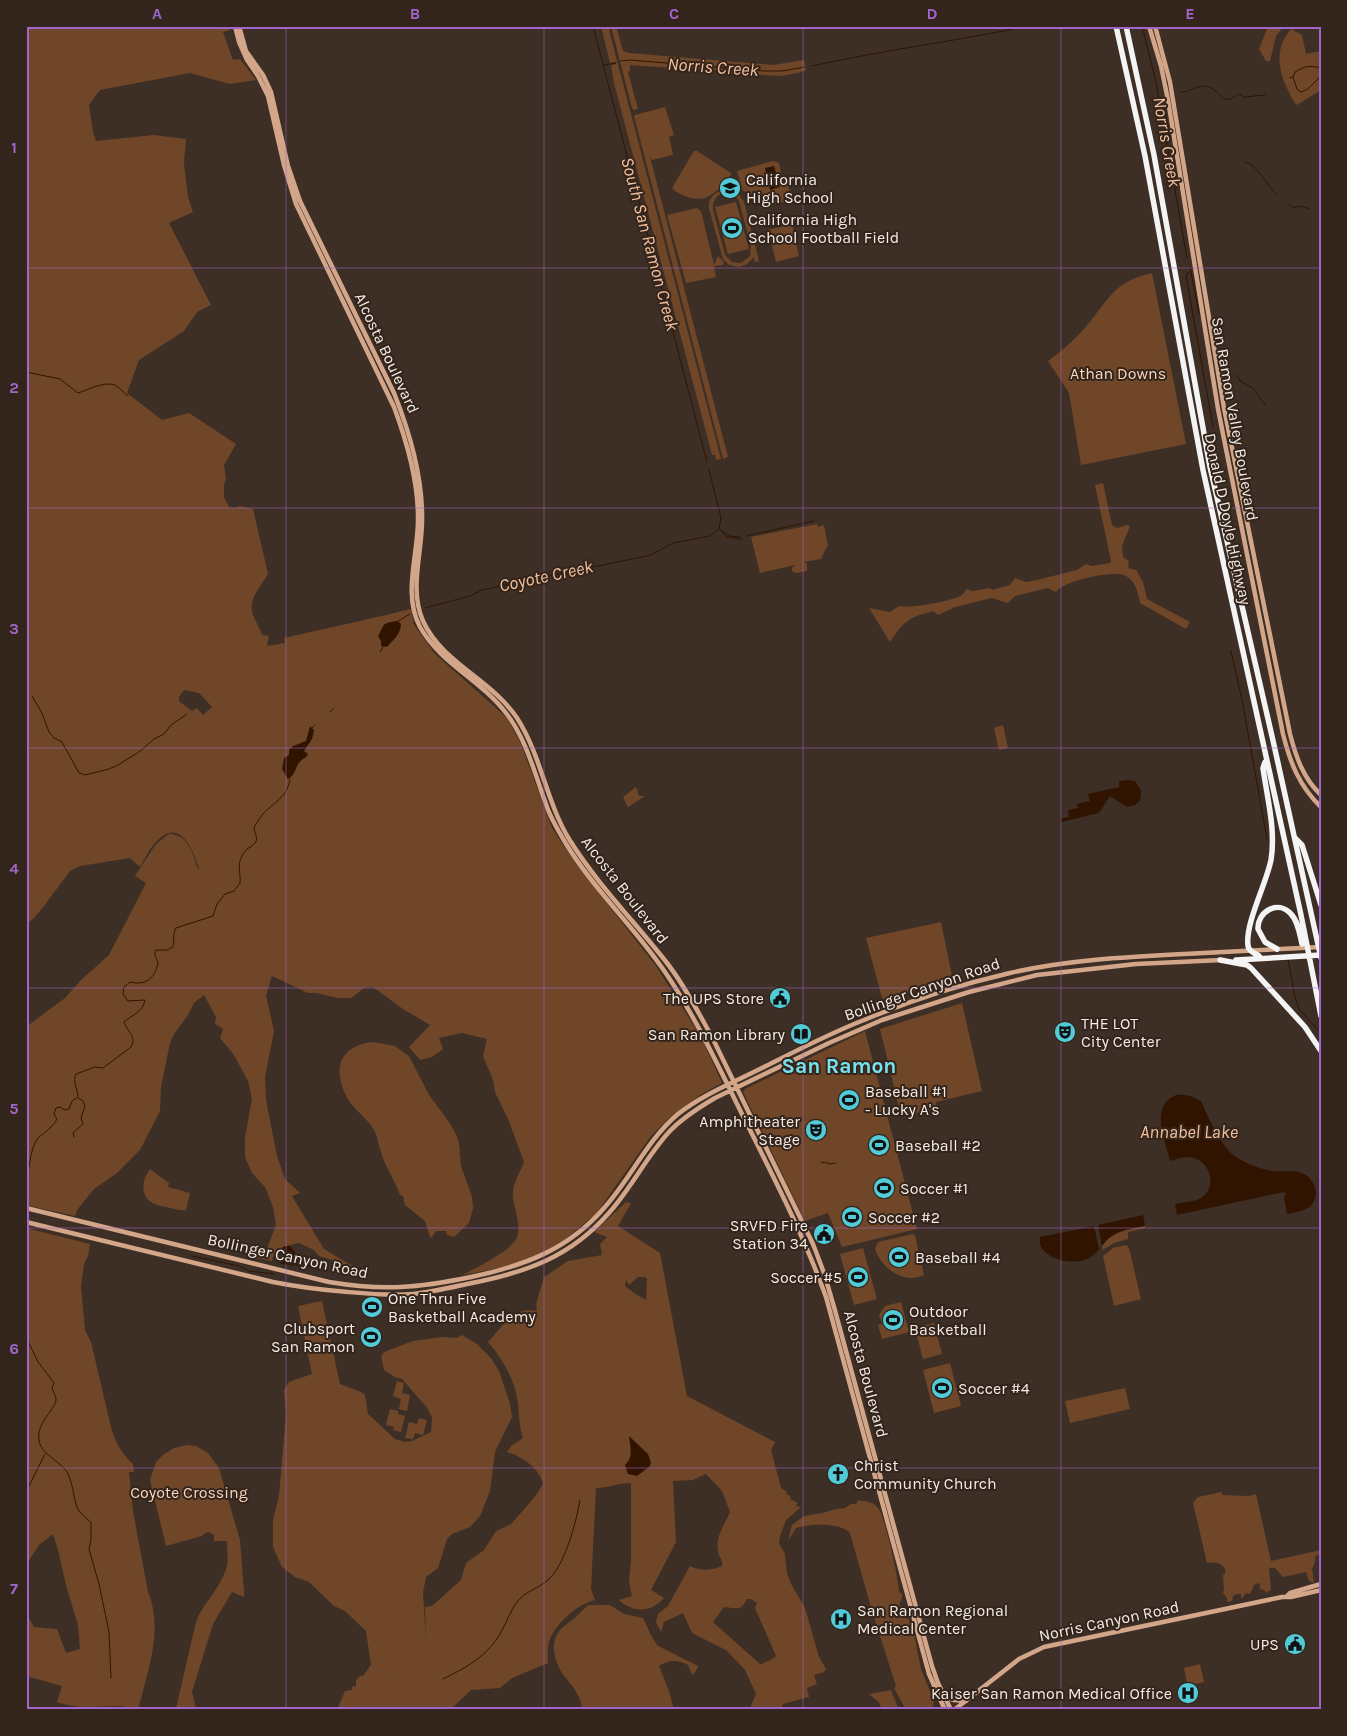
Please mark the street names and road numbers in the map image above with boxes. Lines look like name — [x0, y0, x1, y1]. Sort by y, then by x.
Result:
street label: Alcosta Boulevard — [351, 290, 423, 416]
street label: San Ramon Valley Boulevard — [1208, 316, 1262, 522]
street label: Donald D Doyle Highway — [1201, 431, 1256, 607]
street label: Alcosta Boulevard — [577, 833, 673, 947]
street label: Bollinger Canyon Road — [842, 953, 1002, 1025]
street label: Bollinger Canyon Road — [206, 1230, 370, 1282]
street label: Alcosta Boulevard — [840, 1308, 892, 1440]
street label: Norris Canyon Road — [1037, 1597, 1181, 1645]

